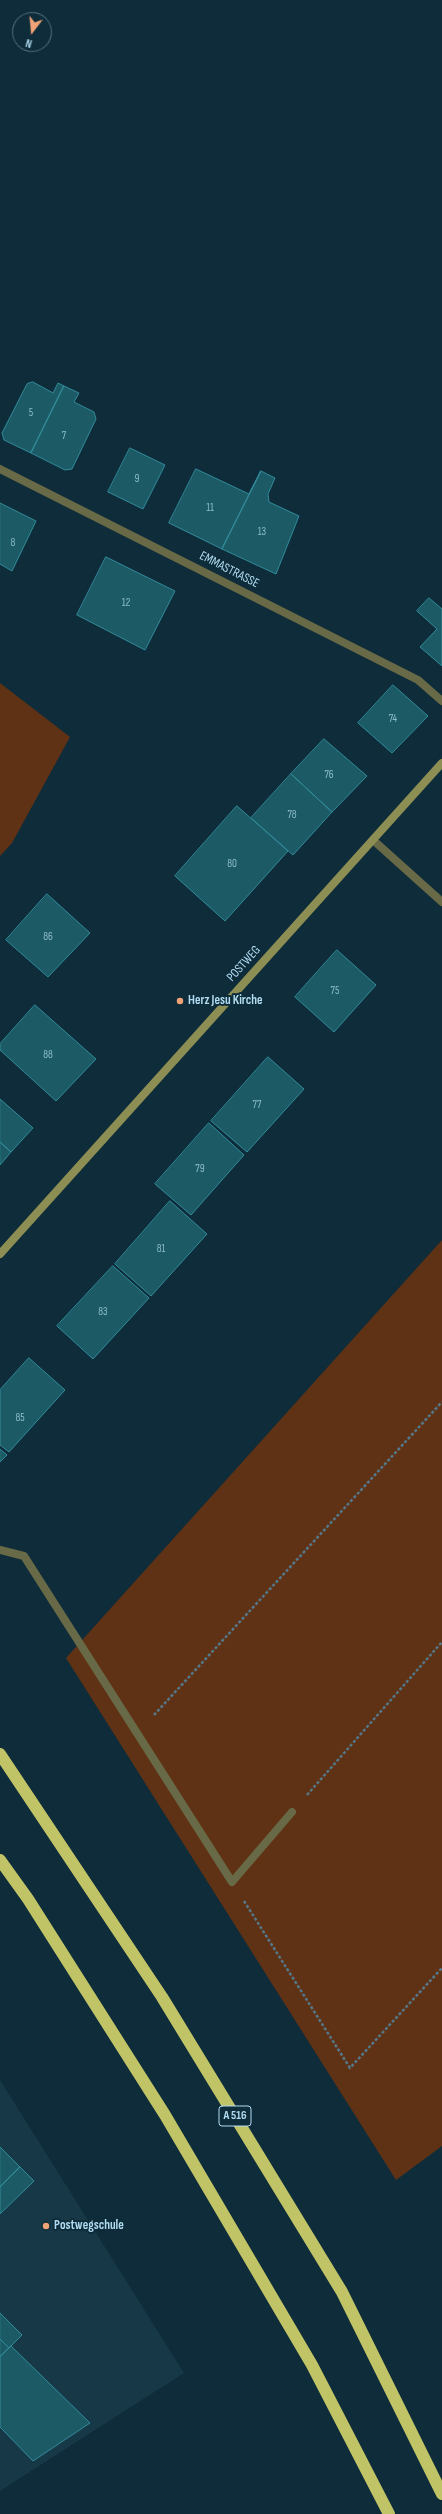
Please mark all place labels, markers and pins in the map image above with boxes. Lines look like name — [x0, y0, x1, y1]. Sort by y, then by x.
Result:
place label: Herz Jesu Kirche — [188, 993, 263, 1009]
marker: Herz Jesu Kirche — [175, 996, 185, 1006]
place label: Postwegschule — [54, 2218, 124, 2234]
marker: Postwegschule — [41, 2221, 51, 2231]

